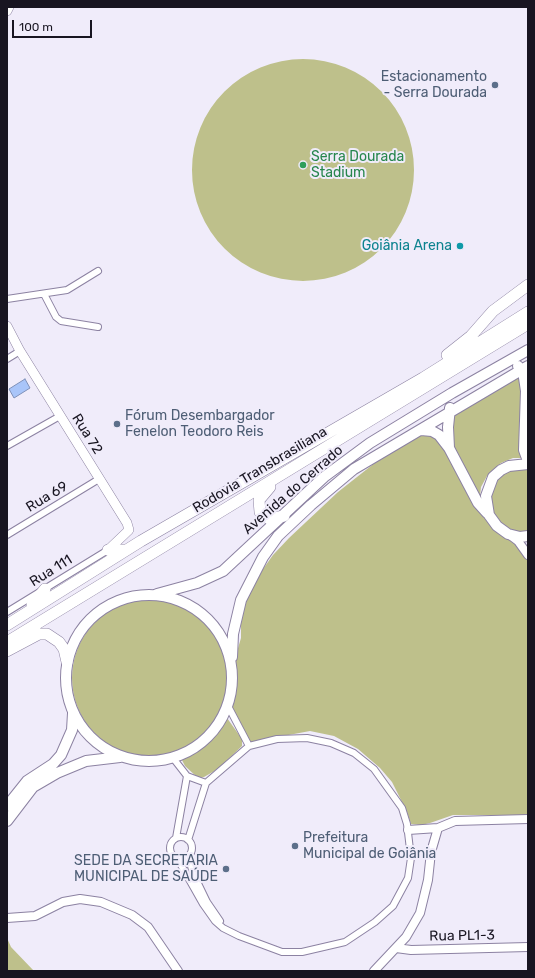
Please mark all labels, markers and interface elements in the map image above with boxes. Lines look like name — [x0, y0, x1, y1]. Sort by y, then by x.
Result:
scale bar — [14, 12, 94, 38]
text: 100 m — [19, 20, 53, 34]
place label: Estacionamento - Serra Dourada — [381, 69, 487, 102]
marker: Estacionamento - Serra Dourada — [490, 80, 500, 90]
place label: Serra Dourada Stadium — [311, 149, 404, 182]
marker: Serra Dourada Stadium — [298, 160, 308, 170]
place label: Goiânia Arena — [362, 238, 452, 254]
marker: Goiânia Arena — [455, 241, 465, 251]
place label: Fórum Desembargador Fenelon Teodoro Reis — [125, 408, 275, 440]
street label: Rua 72 — [68, 411, 106, 457]
marker: Fórum Desembargador Fenelon Teodoro Reis — [112, 419, 122, 429]
street label: Rodovia Transbrasiliana — [190, 423, 330, 517]
street label: Avenida do Cerrado — [239, 442, 347, 538]
street label: Rua 69 — [23, 478, 71, 516]
street label: Rua 111 — [27, 551, 75, 591]
place label: Prefeitura Municipal de Goiânia — [303, 830, 436, 862]
marker: Prefeitura Municipal de Goiânia — [290, 841, 300, 851]
place label: SEDE DA SECRETARIA MUNICIPAL DE SAÚDE — [74, 853, 218, 886]
marker: SEDE DA SECRETARIA MUNICIPAL DE SAÚDE — [221, 864, 231, 874]
street label: Rua PL1-3 — [429, 927, 495, 945]

